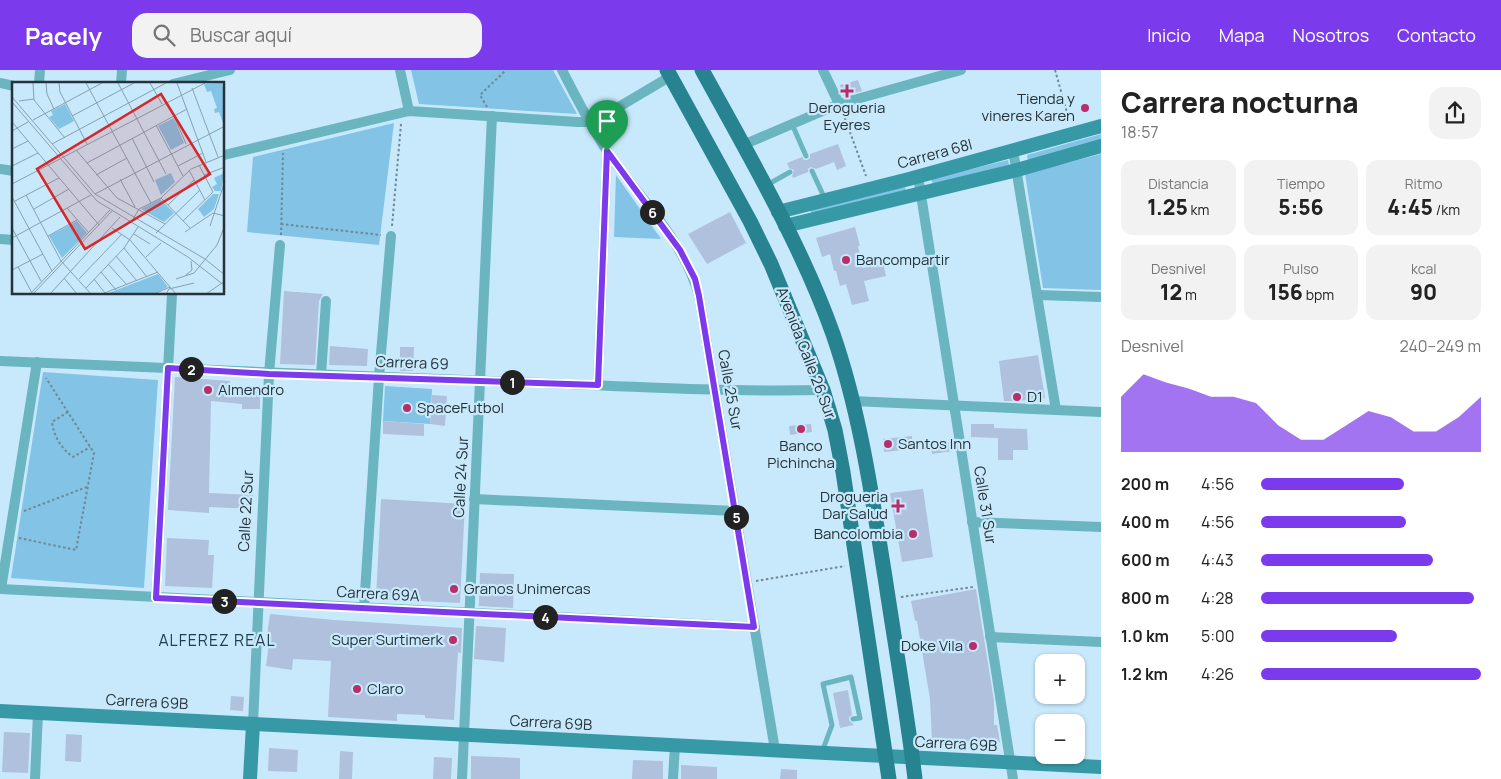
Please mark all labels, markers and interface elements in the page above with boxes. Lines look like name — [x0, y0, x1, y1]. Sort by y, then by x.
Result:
search box — [132, 13, 482, 58]
text: Pacely — [25, 19, 102, 52]
icon: search — [150, 21, 178, 49]
text: Buscar aquí — [190, 22, 292, 48]
text: Inicio — [1147, 23, 1191, 47]
text: Mapa — [1219, 23, 1265, 47]
text: Nosotros — [1293, 23, 1369, 47]
text: Contacto — [1397, 23, 1476, 47]
inset map — [12, 82, 225, 295]
text: Carrera nocturna — [1121, 83, 1359, 121]
marker: Derogueria Eyeres — [841, 85, 853, 97]
button: share — [1429, 87, 1481, 139]
place label: Tienda y vineres Karen — [981, 88, 1075, 126]
place label: Derogueria Eyeres — [809, 97, 885, 135]
pin — [586, 100, 628, 151]
marker: Tienda y vineres Karen — [1079, 102, 1091, 114]
icon: arrive — [593, 107, 621, 135]
text: 18:57 — [1121, 121, 1159, 143]
street label: Carrera 68I — [895, 133, 975, 174]
text: Distancia — [1148, 174, 1208, 193]
text: Tiempo — [1277, 174, 1325, 193]
text: Ritmo — [1405, 174, 1443, 193]
text: 1.25 — [1147, 193, 1188, 221]
text: 5:56 — [1278, 193, 1324, 221]
text: 4:45 — [1387, 193, 1433, 221]
pin: 6 — [640, 200, 664, 224]
text: km — [1188, 200, 1209, 219]
text: /km — [1433, 200, 1460, 219]
text: 6 — [648, 203, 657, 222]
place label: Bancompartir — [856, 249, 950, 270]
marker: Bancompartir — [840, 254, 852, 266]
text: Desnivel — [1151, 259, 1206, 278]
text: Pulso — [1283, 259, 1319, 278]
text: kcal — [1411, 259, 1436, 278]
text: 12 — [1160, 278, 1182, 306]
text: 156 — [1268, 278, 1303, 306]
text: 90 — [1410, 278, 1437, 306]
street label: Avenida Calle 26 Sur — [772, 284, 842, 422]
text: m — [1182, 285, 1197, 304]
text: bpm — [1303, 285, 1334, 304]
text: Desnivel — [1121, 335, 1184, 357]
text: 240–249 m — [1400, 335, 1481, 357]
street label: Calle 25 Sur — [713, 348, 748, 433]
street label: Carrera 69 — [375, 351, 449, 374]
pin: 2 — [178, 356, 204, 382]
text: 2 — [187, 360, 196, 379]
pin: 1 — [500, 370, 524, 394]
text: 1 — [509, 373, 516, 392]
place label: Almendro — [218, 379, 284, 400]
marker: Almendro — [202, 384, 214, 396]
place label: D1 — [1027, 386, 1043, 407]
marker: D1 — [1011, 391, 1023, 403]
place label: SpaceFutbol — [417, 397, 504, 418]
marker: SpaceFutbol — [401, 402, 413, 414]
marker: Banco Pichincha — [795, 423, 807, 435]
place label: Santos Inn — [898, 433, 971, 454]
street label: Calle 24 Sur — [448, 435, 473, 518]
place label: Banco Pichincha — [767, 435, 835, 473]
marker: Santos Inn — [882, 438, 894, 450]
street label: Calle 31 Sur — [969, 464, 1002, 546]
street label: Calle 22 Sur — [233, 469, 258, 552]
text: 200 m — [1121, 473, 1169, 495]
text: 4:56 — [1201, 473, 1234, 495]
place label: Drogueria Dar Salud — [820, 486, 888, 524]
marker: Drogueria Dar Salud — [892, 500, 904, 512]
pin: 5 — [724, 504, 748, 530]
text: 5 — [732, 508, 741, 527]
text: 400 m — [1121, 511, 1169, 533]
text: 4:56 — [1201, 511, 1234, 533]
place label: Bancolombia — [814, 523, 903, 544]
marker: Bancolombia — [907, 528, 919, 540]
text: 600 m — [1121, 549, 1170, 571]
text: 4:43 — [1201, 549, 1234, 571]
place label: Granos Unimercas — [464, 578, 591, 599]
street label: Carrera 69A — [336, 581, 420, 606]
marker: Granos Unimercas — [448, 583, 460, 595]
text: 800 m — [1121, 587, 1169, 609]
text: 4:28 — [1201, 587, 1234, 609]
pin: 3 — [212, 588, 236, 614]
text: 3 — [220, 592, 229, 611]
pin: 4 — [532, 604, 558, 630]
text: 4 — [541, 608, 550, 627]
text: 1.0 km — [1121, 625, 1169, 647]
text: 5:00 — [1201, 625, 1235, 647]
district label: ALFEREZ REAL — [158, 629, 276, 651]
place label: Super Surtimerk — [331, 629, 444, 650]
marker: Super Surtimerk — [447, 634, 459, 646]
place label: Doke Vila — [901, 635, 963, 656]
marker: Doke Vila — [967, 640, 979, 652]
map controls — [1035, 654, 1085, 764]
button: + — [1035, 654, 1085, 704]
text: 1.2 km — [1121, 663, 1168, 685]
text: 4:26 — [1201, 663, 1234, 685]
place label: Claro — [367, 678, 404, 699]
marker: Claro — [351, 683, 363, 695]
street label: Carrera 69B — [105, 689, 189, 714]
street label: Carrera 69B — [509, 710, 593, 735]
button: − — [1035, 714, 1085, 764]
street label: Carrera 69B — [914, 731, 998, 756]

